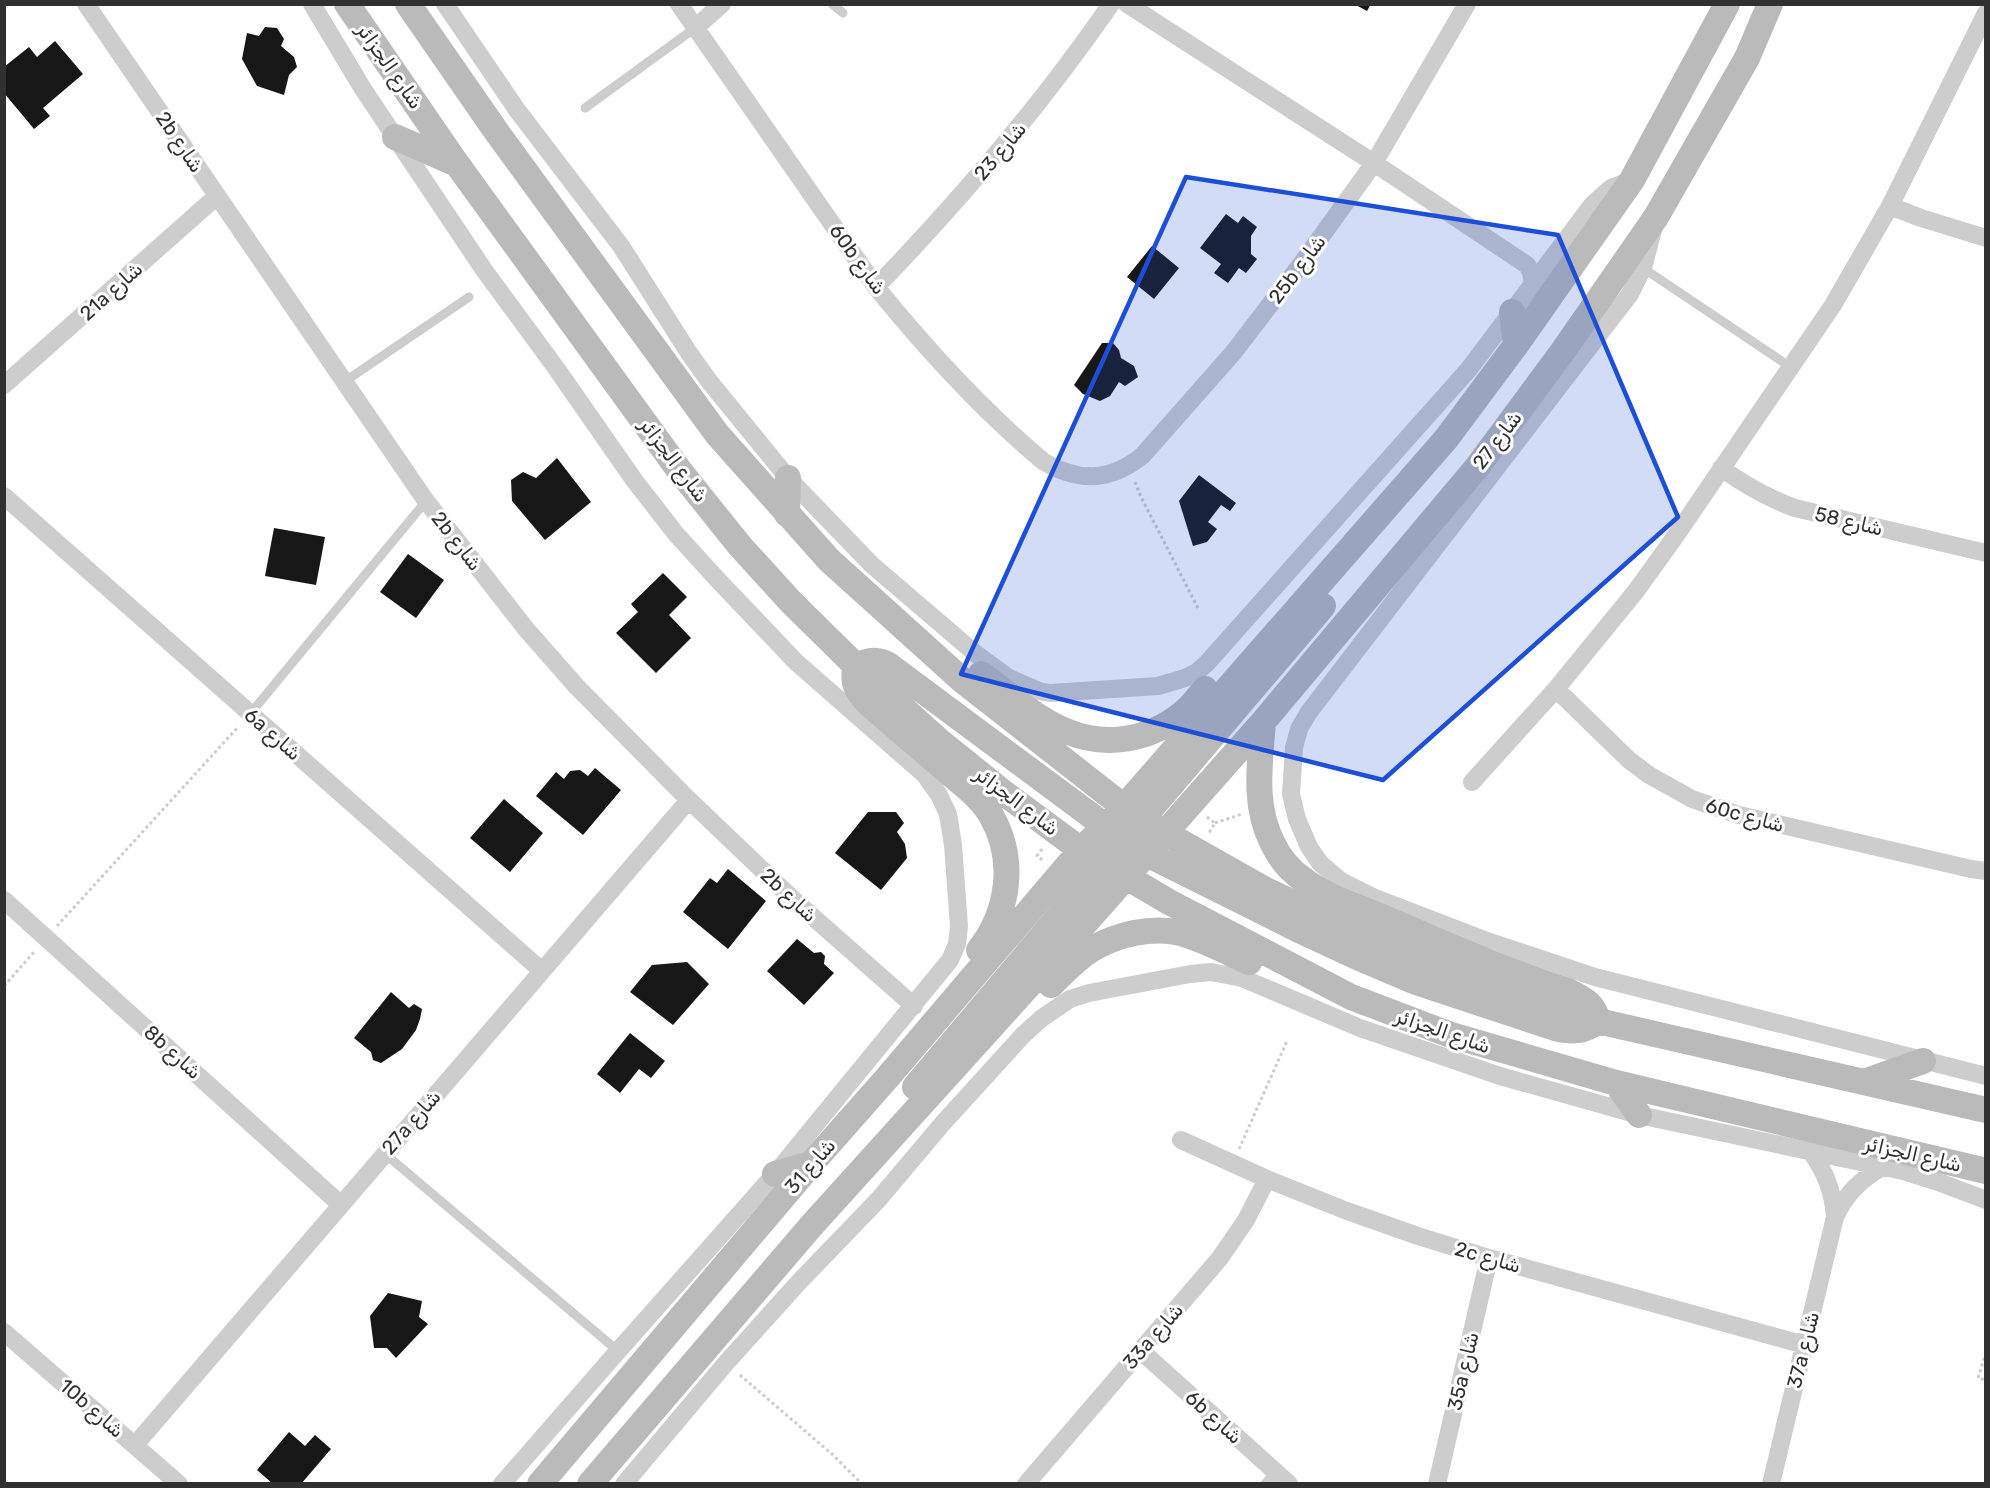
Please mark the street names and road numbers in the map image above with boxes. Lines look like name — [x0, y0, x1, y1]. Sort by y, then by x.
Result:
street label: شارع الجزائر — [350, 18, 428, 115]
street label: 2b شارع — [149, 107, 209, 178]
street label: شارع 23 — [969, 117, 1033, 186]
street label: 60b شارع — [823, 219, 892, 300]
street label: 25b شارع — [1263, 230, 1332, 309]
street label: 21a شارع — [75, 257, 149, 327]
street label: شارع 27 — [1467, 406, 1528, 475]
street label: شارع الجزائر — [632, 412, 713, 508]
street label: شارع 58 — [1812, 502, 1885, 542]
street label: 2b شارع — [425, 507, 488, 577]
street label: 6a شارع — [238, 703, 306, 767]
street label: شارع الجزائر — [968, 761, 1064, 842]
street label: 60c شارع — [1702, 793, 1787, 839]
street label: 2b شارع — [754, 863, 822, 929]
street label: شارع الجزائر — [1391, 1003, 1494, 1060]
street label: 8b شارع — [138, 1020, 207, 1086]
street label: 27a شارع — [376, 1085, 447, 1161]
street label: شارع الجزائر — [1861, 1131, 1964, 1179]
street label: شارع 31 — [780, 1133, 842, 1200]
street label: 2c شارع — [1452, 1236, 1524, 1280]
street label: 33a شارع — [1118, 1298, 1190, 1375]
street label: 37a شارع — [1782, 1309, 1826, 1391]
street label: 35a شارع — [1442, 1329, 1486, 1413]
street label: 10b شارع — [53, 1373, 129, 1444]
street label: 6b شارع — [1179, 1385, 1248, 1450]

